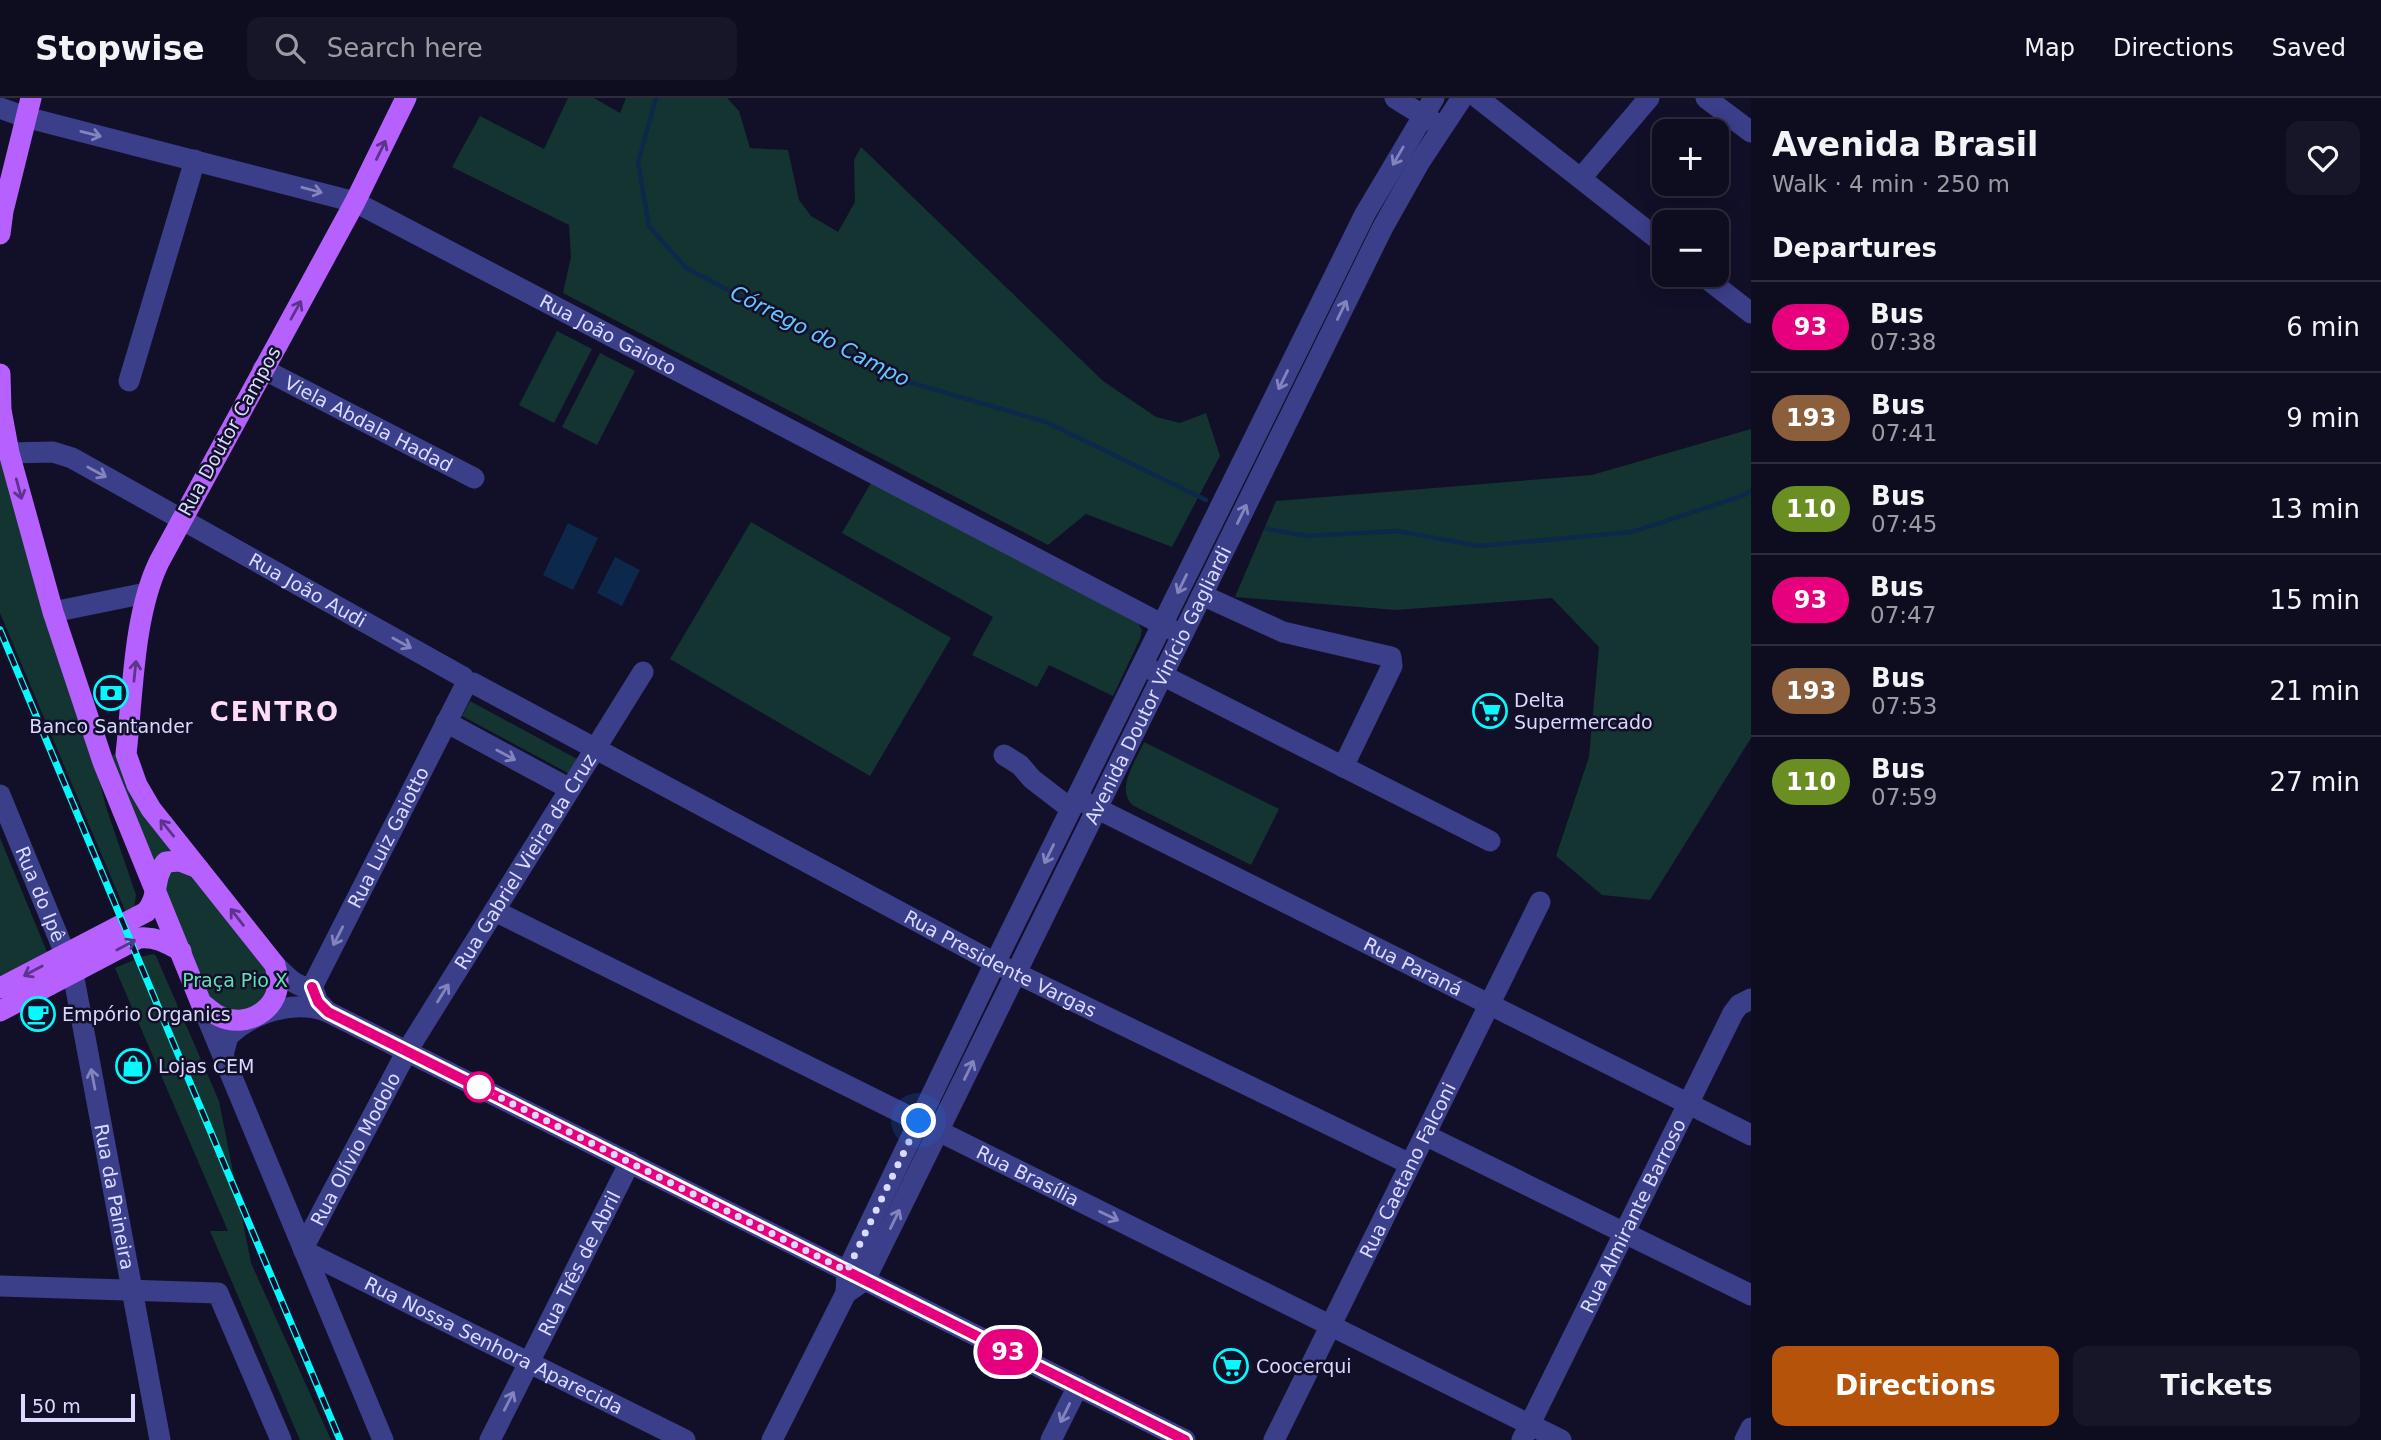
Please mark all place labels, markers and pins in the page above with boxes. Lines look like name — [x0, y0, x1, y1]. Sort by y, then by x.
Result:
bank icon: Banco Santander — [92, 674, 130, 712]
place label: Delta Supermercado — [1514, 689, 1653, 733]
supermarket icon: Delta Supermercado — [1471, 692, 1509, 730]
place label: Banco Santander — [29, 715, 193, 737]
cafe icon: Empório Organics — [19, 995, 57, 1033]
place label: Empório Organics — [62, 1003, 231, 1025]
shop icon: Lojas CEM — [114, 1047, 152, 1085]
place label: Lojas CEM — [158, 1055, 254, 1077]
unlabelled marker — [464, 1072, 494, 1102]
supermarket icon: Coocerqui — [1212, 1347, 1250, 1385]
place label: Coocerqui — [1256, 1355, 1352, 1377]

